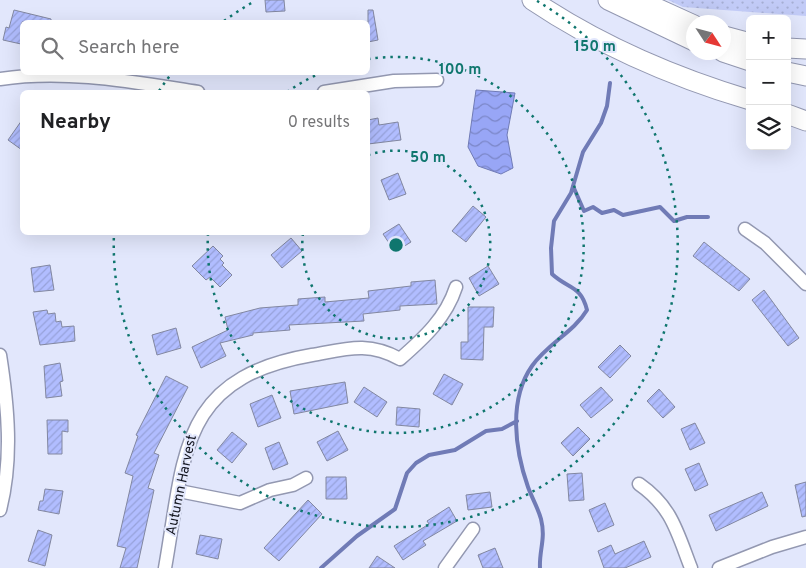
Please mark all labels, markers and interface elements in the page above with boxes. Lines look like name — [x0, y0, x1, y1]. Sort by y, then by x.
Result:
north arrow — [686, 15, 731, 60]
map controls — [746, 15, 791, 150]
button: + — [746, 15, 791, 60]
search box — [20, 20, 370, 75]
icon: search — [38, 34, 66, 62]
text: Search here — [78, 36, 180, 60]
text: 150 m — [574, 38, 616, 57]
button: − — [746, 60, 791, 105]
text: 100 m — [439, 61, 481, 80]
button: layers — [746, 105, 791, 150]
text: Nearby — [40, 109, 111, 136]
text: 0 results — [288, 113, 350, 133]
text: 50 m — [410, 149, 446, 168]
centre of rings — [387, 236, 405, 254]
street label: Autumn Harvest — [163, 433, 201, 537]

